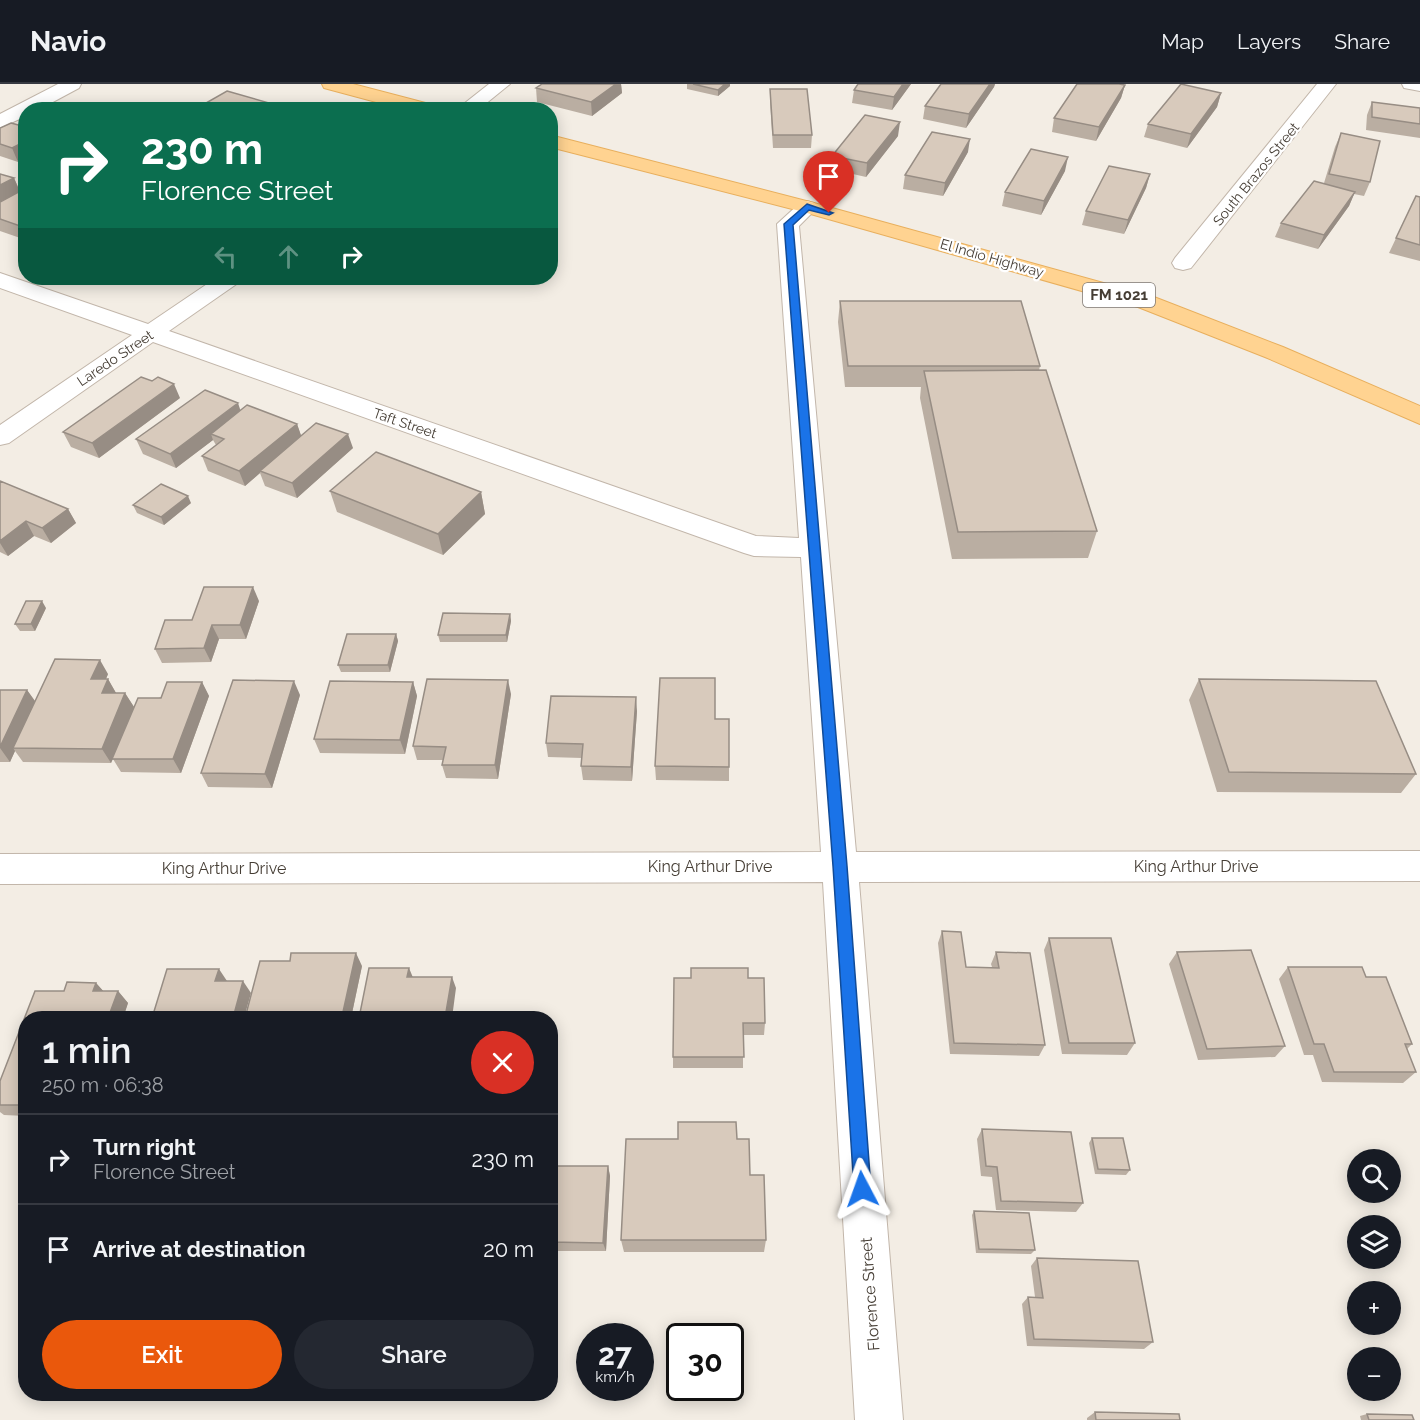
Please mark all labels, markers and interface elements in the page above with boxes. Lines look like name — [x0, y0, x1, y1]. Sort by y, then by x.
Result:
text: Navio — [30, 25, 106, 58]
text: Map — [1161, 29, 1204, 54]
text: Layers — [1237, 29, 1301, 54]
text: Share — [1334, 29, 1390, 54]
street label: South Brazos Street — [1210, 119, 1303, 229]
text: 230 m — [141, 125, 263, 174]
icon: right — [42, 126, 120, 204]
pin — [803, 151, 854, 213]
icon: arrive — [812, 160, 845, 193]
text: Florence Street — [141, 175, 333, 206]
street label: El Indio Highway — [938, 236, 1046, 281]
icon: left — [209, 240, 242, 273]
icon: ahead — [272, 240, 305, 273]
icon: right — [335, 240, 368, 273]
road number: FM 1021 — [1083, 283, 1155, 307]
street label: Laredo Street — [74, 327, 156, 389]
street label: Taft Street — [371, 405, 439, 441]
street label: King Arthur Drive — [648, 857, 772, 876]
street label: King Arthur Drive — [1134, 857, 1258, 876]
street label: King Arthur Drive — [162, 859, 286, 878]
text: 1 min — [42, 1029, 131, 1071]
button: close — [471, 1031, 534, 1094]
text: 250 m · 06:38 — [42, 1073, 164, 1097]
text: Turn right — [93, 1134, 196, 1160]
icon: right — [42, 1143, 75, 1176]
text: 230 m — [471, 1146, 534, 1172]
map controls — [1347, 1149, 1401, 1401]
button: search — [1347, 1149, 1401, 1203]
position arrow — [830, 1157, 894, 1221]
text: Florence Street — [93, 1160, 235, 1184]
button: layers — [1347, 1215, 1401, 1269]
icon: arrive — [42, 1233, 75, 1266]
text: Arrive at destination — [93, 1236, 306, 1262]
text: 20 m — [483, 1236, 534, 1262]
street label: Florence Street — [857, 1236, 883, 1351]
button: + — [1347, 1281, 1401, 1335]
button: Exit — [42, 1320, 282, 1389]
button: Share — [294, 1320, 534, 1389]
speed limit sign: 30 — [666, 1323, 744, 1401]
text: 27 — [598, 1337, 632, 1372]
button: − — [1347, 1347, 1401, 1401]
text: km/h — [595, 1368, 635, 1386]

